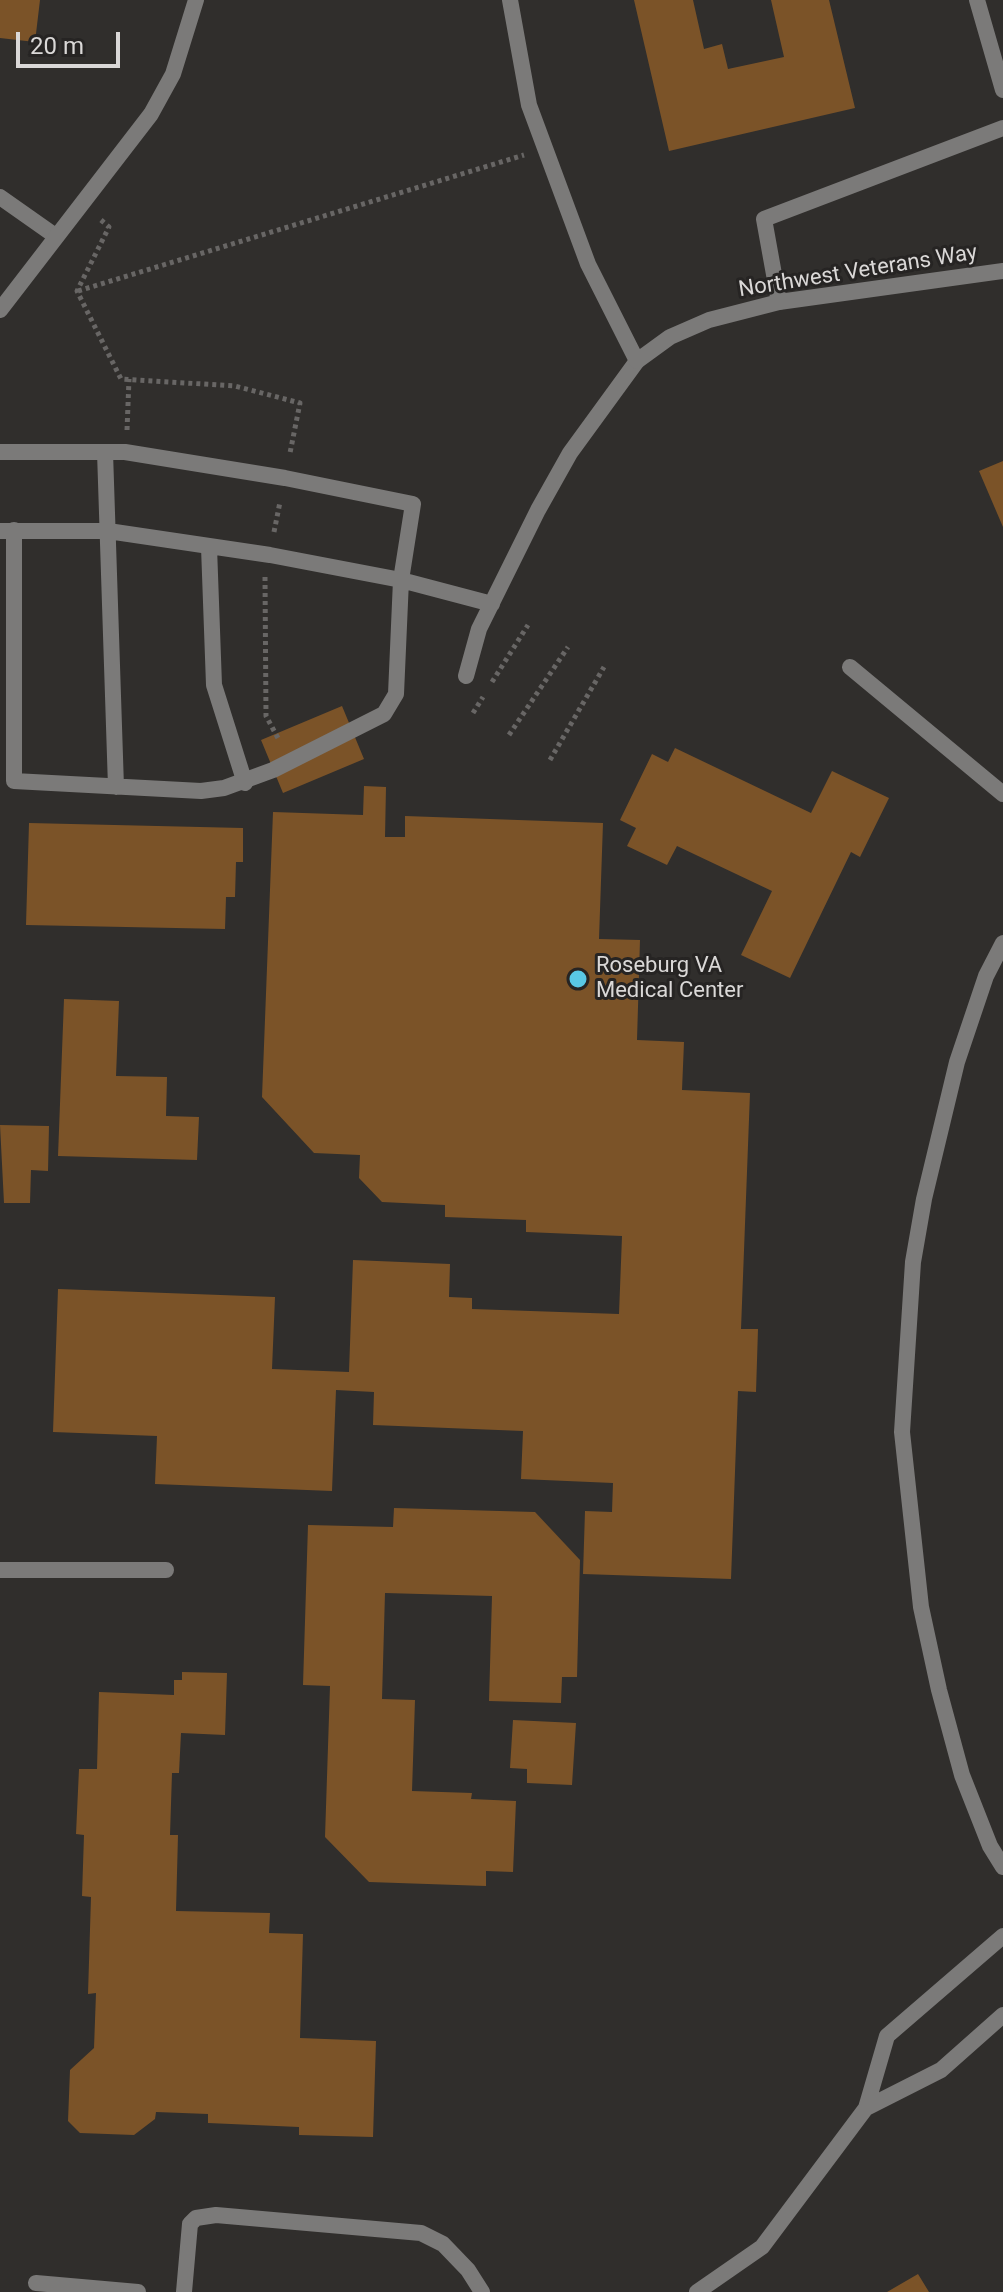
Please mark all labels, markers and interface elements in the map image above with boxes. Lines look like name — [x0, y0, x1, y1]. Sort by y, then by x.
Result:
scale bar — [20, 16, 124, 66]
text: 20 m — [30, 32, 84, 60]
street label: Northwest Veterans Way — [737, 240, 979, 304]
place label: Roseburg VA Medical Center — [596, 953, 743, 1004]
marker: Roseburg VA Medical Center — [567, 968, 589, 990]

